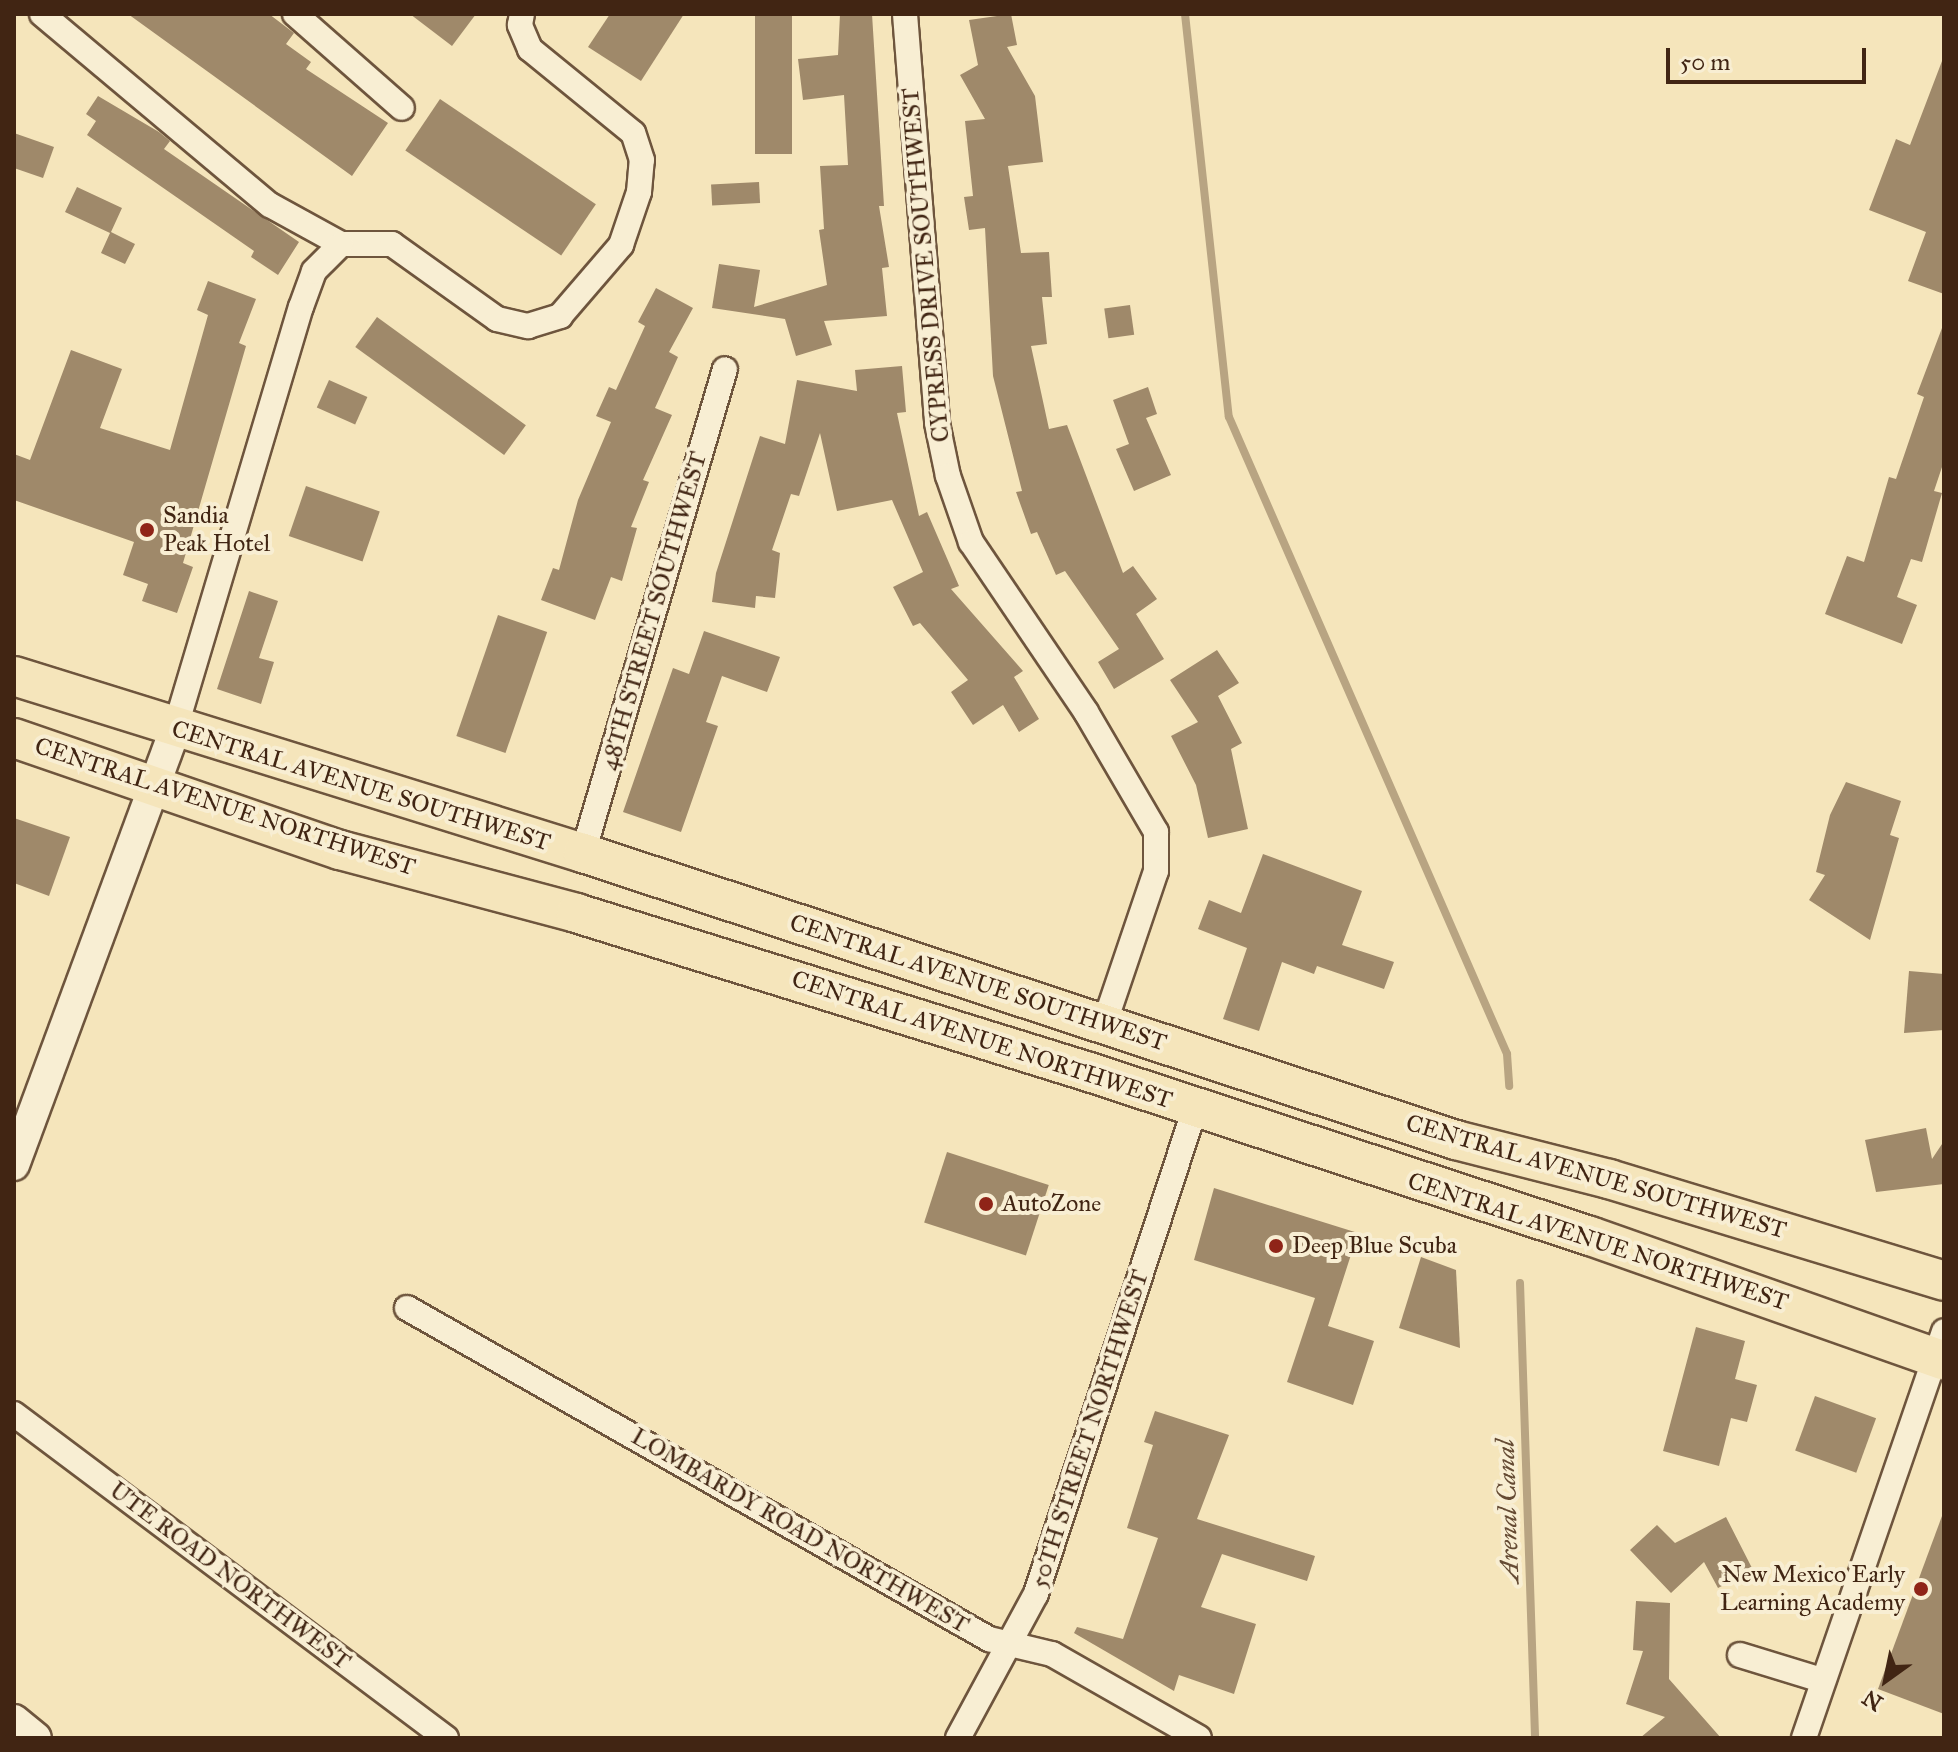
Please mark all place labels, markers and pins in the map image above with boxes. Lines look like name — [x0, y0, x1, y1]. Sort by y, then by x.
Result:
place label: Sandia Peak Hotel — [163, 502, 270, 558]
marker: Sandia Peak Hotel — [138, 521, 156, 539]
place label: AutoZone — [1002, 1190, 1101, 1218]
marker: AutoZone — [977, 1195, 995, 1213]
place label: Deep Blue Scuba — [1292, 1232, 1457, 1260]
marker: Deep Blue Scuba — [1267, 1237, 1285, 1255]
place label: New Mexico Early Learning Academy — [1720, 1561, 1905, 1617]
marker: New Mexico Early Learning Academy — [1912, 1580, 1930, 1598]

